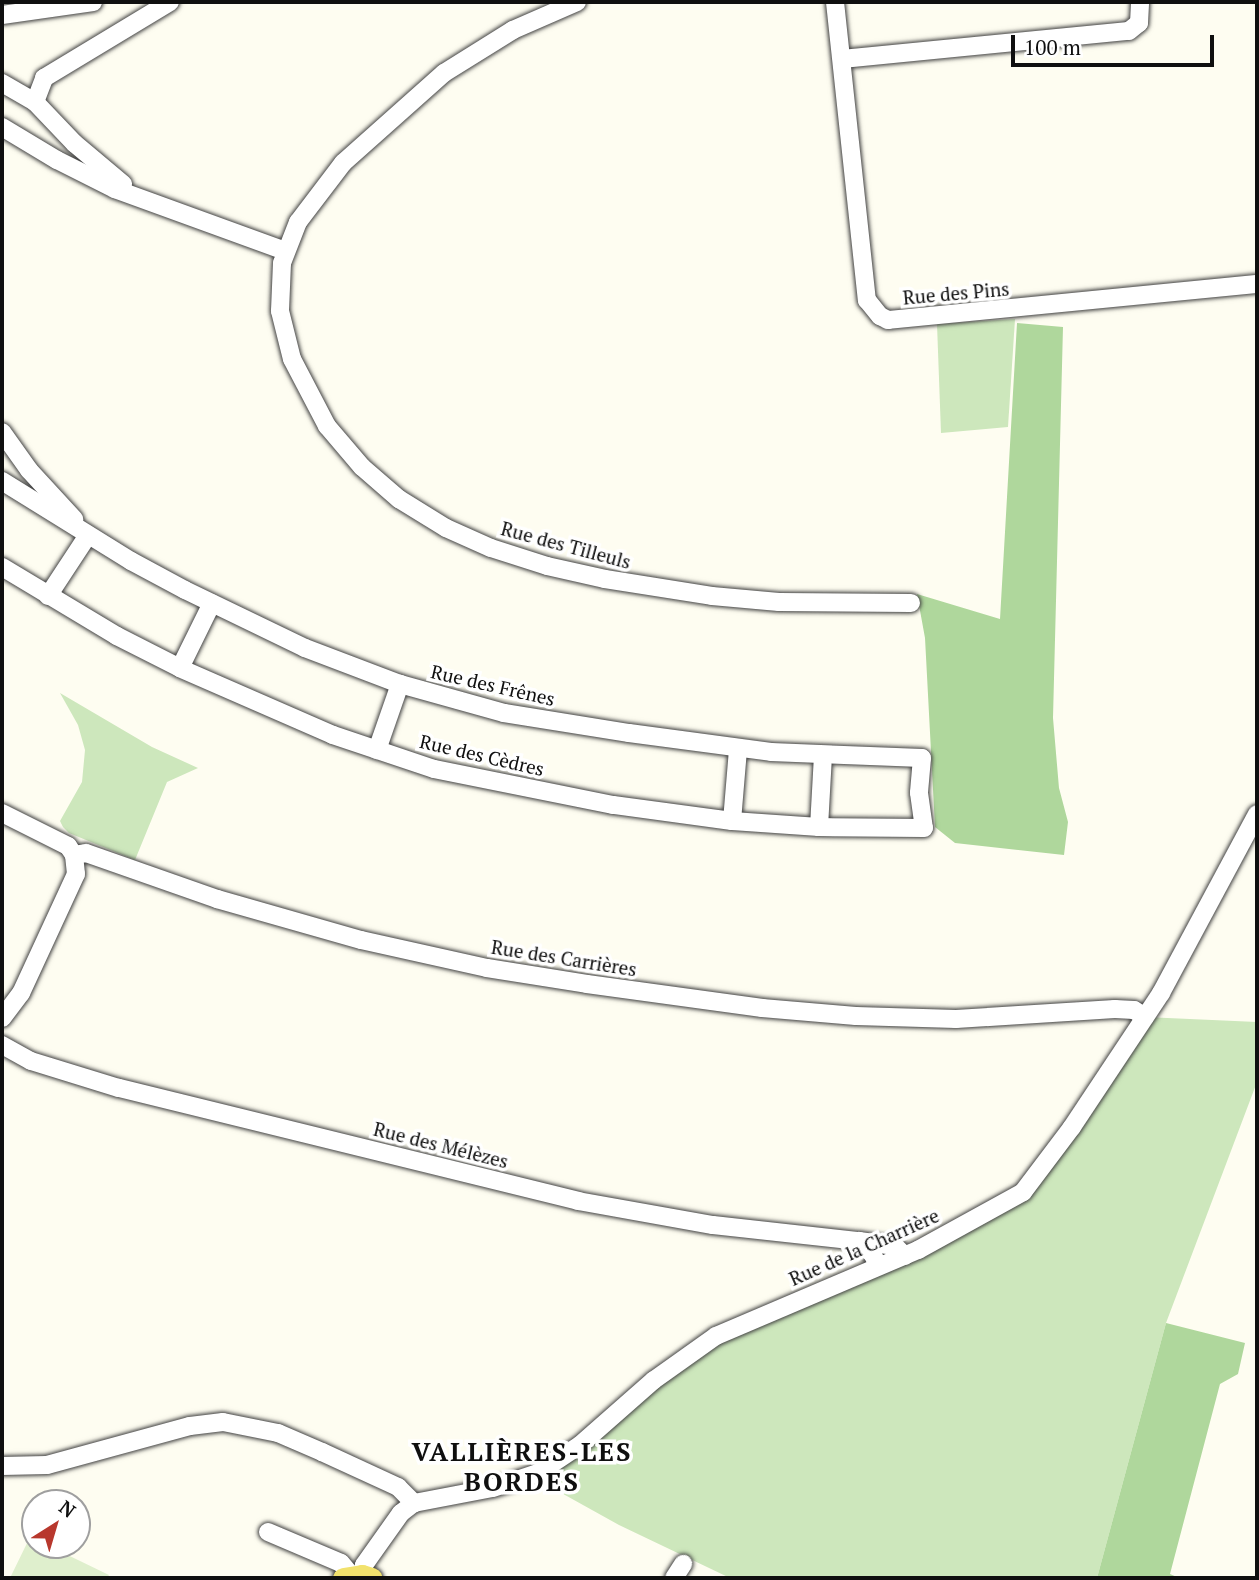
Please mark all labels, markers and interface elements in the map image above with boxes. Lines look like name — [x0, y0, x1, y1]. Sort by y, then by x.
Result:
scale bar — [1014, 21, 1217, 65]
text: 100 m — [1024, 33, 1081, 61]
street label: Rue des Pins — [902, 277, 1010, 309]
street label: Rue des Tilleuls — [499, 517, 633, 573]
street label: Rue des Frênes — [429, 660, 557, 710]
street label: Rue des Cèdres — [418, 730, 546, 780]
street label: Rue des Carrières — [490, 935, 638, 981]
street label: Rue des Mélèzes — [371, 1117, 511, 1173]
street label: Rue de la Charrière — [786, 1204, 942, 1290]
district label: VALLIÈRES-LES BORDES — [413, 1436, 631, 1498]
north arrow — [21, 1489, 91, 1559]
text: N — [54, 1494, 81, 1523]

